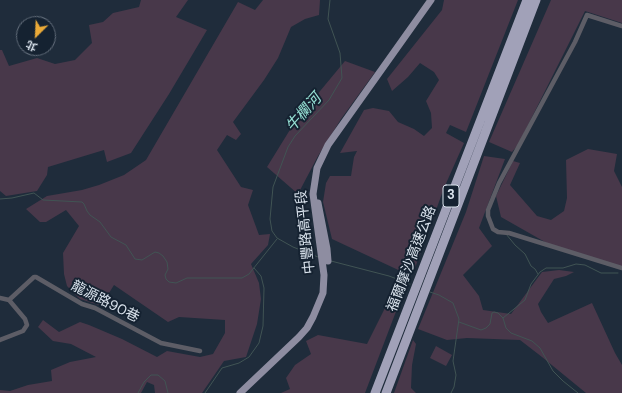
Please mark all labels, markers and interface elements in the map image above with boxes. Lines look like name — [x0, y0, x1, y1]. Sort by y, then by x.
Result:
north arrow — [16, 16, 56, 56]
text: 北 — [24, 37, 39, 55]
water label: 牛欄河 — [282, 90, 326, 136]
road number: 3 — [443, 185, 459, 207]
street label: 中豐路高平段 — [293, 189, 319, 275]
street label: 福爾摩沙高速公路 — [384, 204, 440, 314]
street label: 龍源路90巷 — [68, 278, 142, 326]

